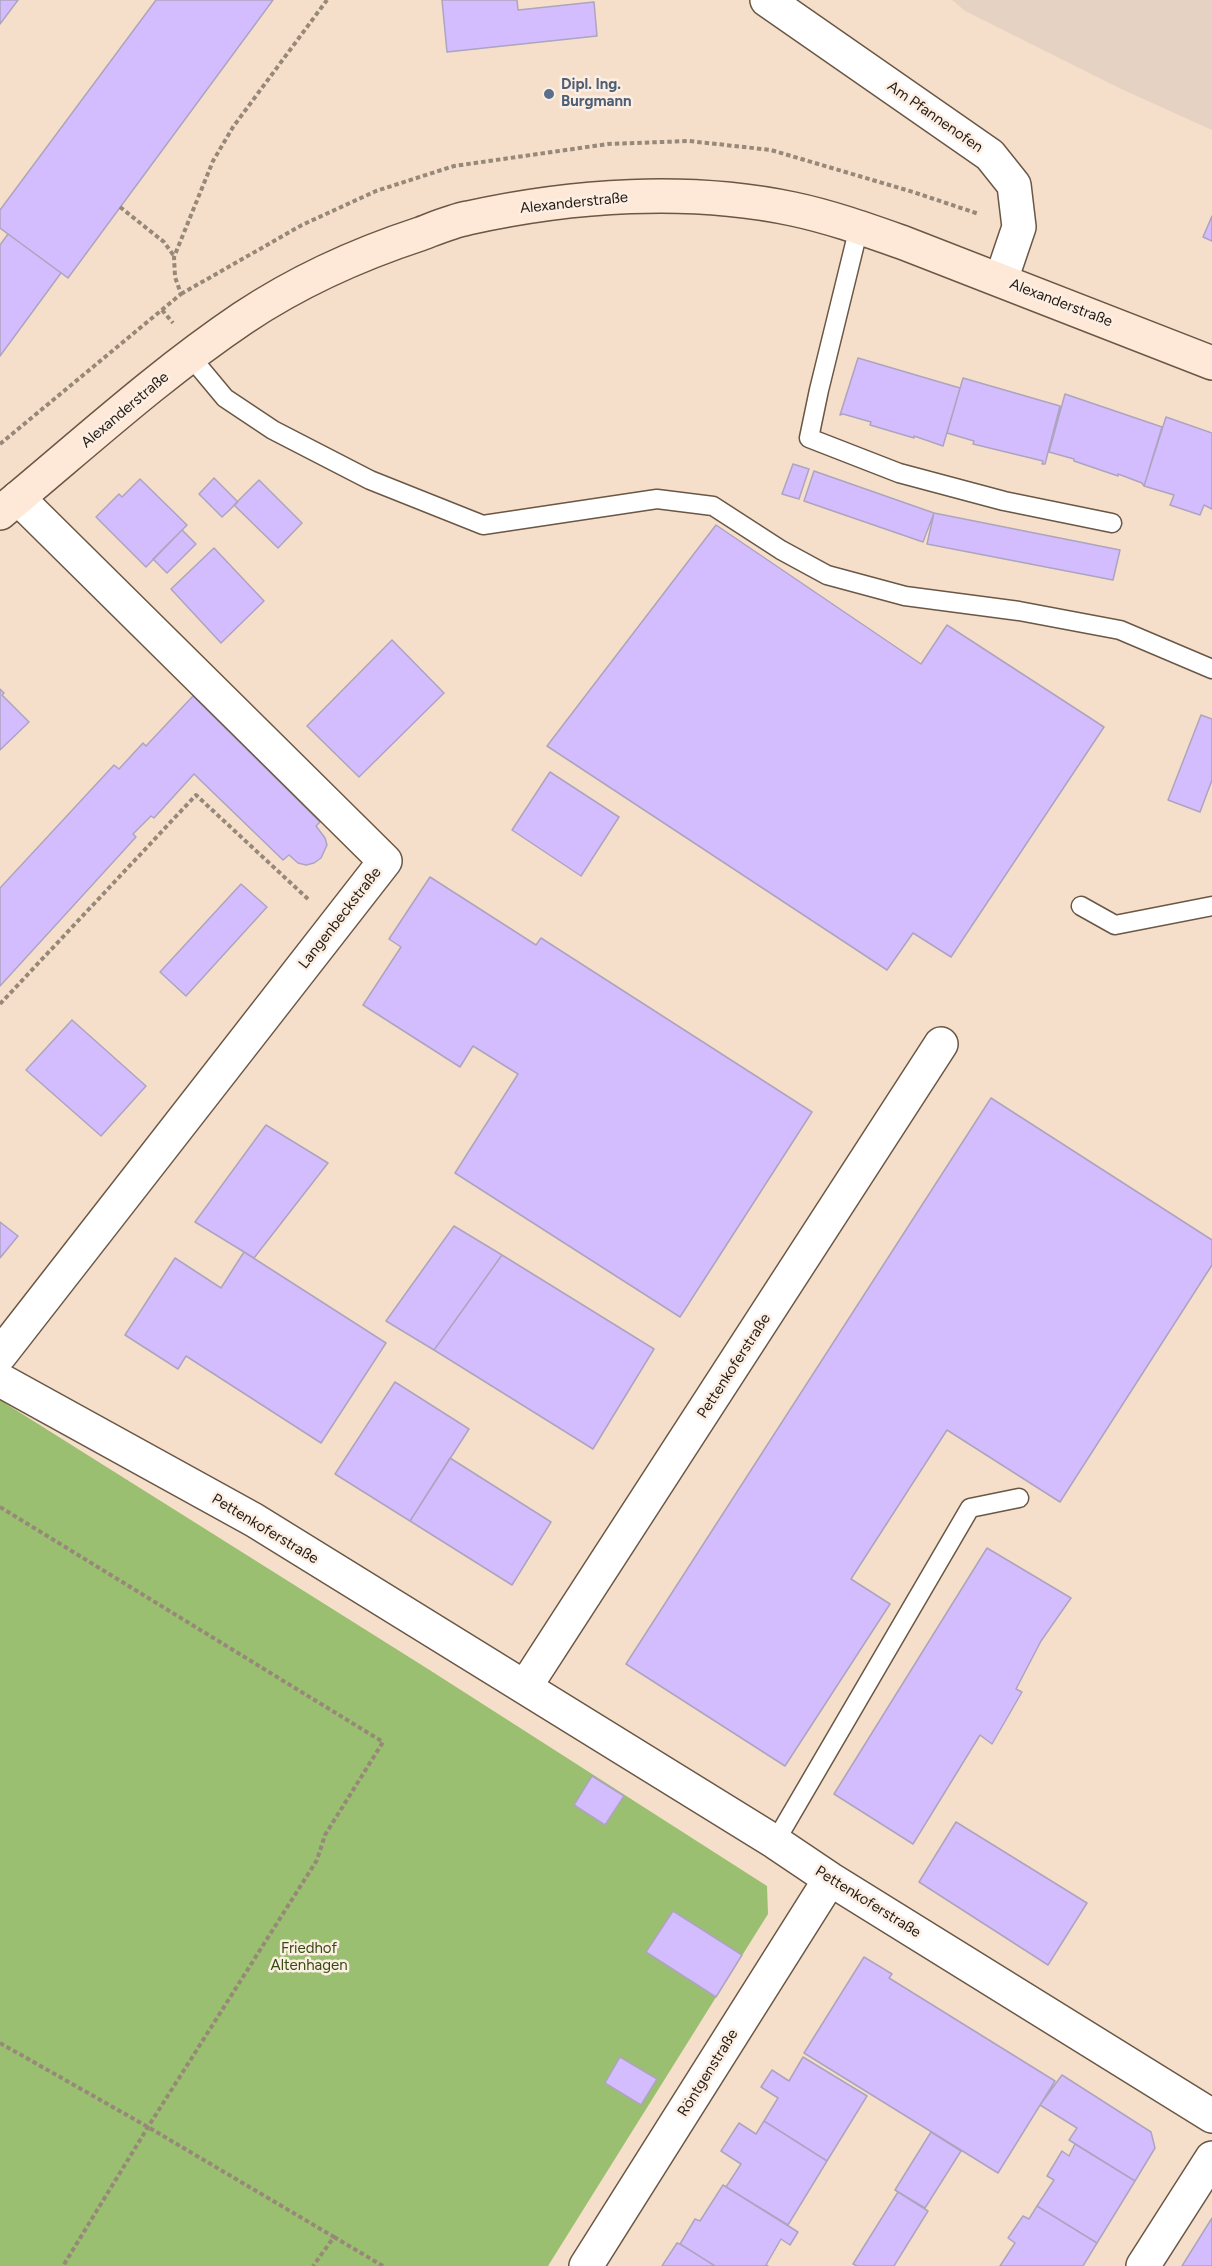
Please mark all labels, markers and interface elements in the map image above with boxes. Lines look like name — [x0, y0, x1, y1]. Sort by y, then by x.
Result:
place label: Dipl. Ing. Burgmann — [561, 76, 632, 111]
street label: Am Pfannenofen — [884, 77, 986, 157]
marker: Dipl. Ing. Burgmann — [542, 87, 556, 101]
street label: Alexanderstraße — [519, 188, 629, 218]
street label: Alexanderstraße — [1007, 275, 1115, 331]
street label: Alexanderstraße — [78, 368, 172, 452]
street label: Langenbeckstraße — [295, 864, 385, 972]
street label: Pettenkoferstraße — [693, 1310, 775, 1422]
street label: Pettenkoferstraße — [208, 1490, 322, 1568]
street label: Pettenkoferstraße — [812, 1862, 924, 1942]
park label: Friedhof Altenhagen — [270, 1940, 348, 1975]
street label: Röntgenstraße — [674, 2026, 742, 2120]

